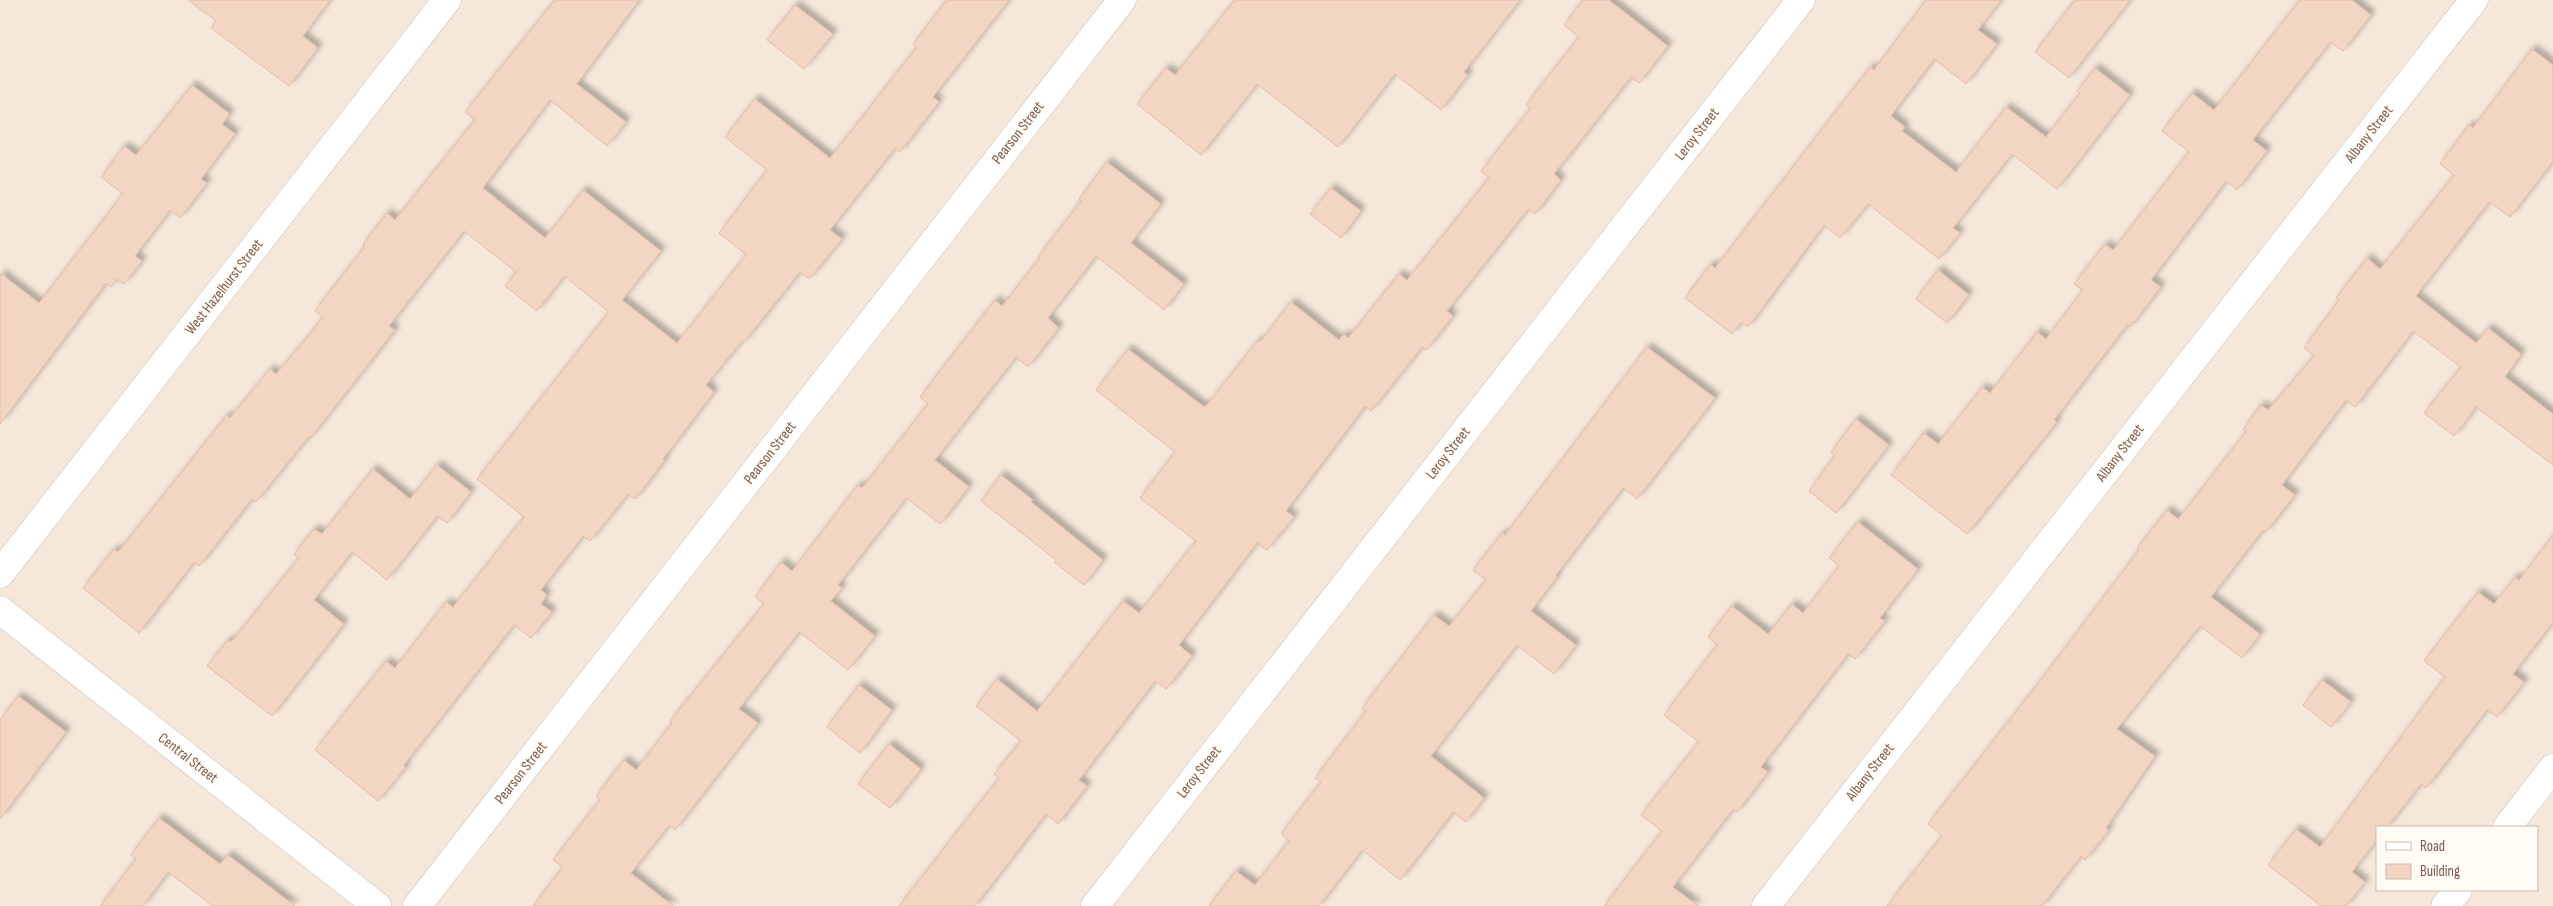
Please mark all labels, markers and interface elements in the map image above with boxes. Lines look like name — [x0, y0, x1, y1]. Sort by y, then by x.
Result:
street label: Pearson Street — [988, 98, 1049, 168]
street label: Albany Street — [2340, 101, 2398, 167]
street label: Leroy Street — [1671, 104, 1724, 164]
street label: West Hazelhurst Street — [181, 235, 267, 339]
street label: Pearson Street — [740, 418, 801, 488]
street label: Albany Street — [2091, 420, 2149, 486]
street label: Leroy Street — [1422, 423, 1475, 483]
street label: Central Street — [154, 729, 222, 788]
street label: Pearson Street — [491, 738, 552, 808]
street label: Albany Street — [1841, 739, 1899, 805]
street label: Leroy Street — [1173, 742, 1226, 802]
legend — [2376, 826, 2538, 891]
text: Road — [2420, 837, 2445, 856]
text: Building — [2420, 862, 2460, 881]

